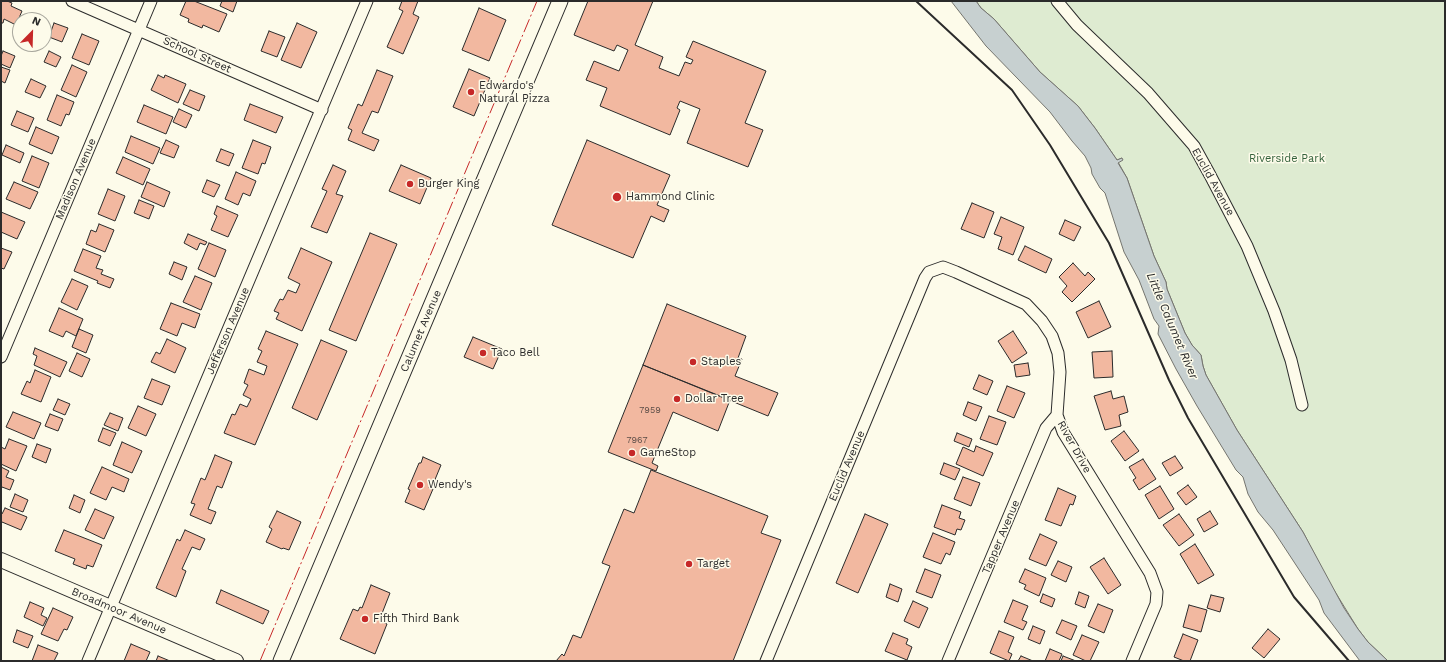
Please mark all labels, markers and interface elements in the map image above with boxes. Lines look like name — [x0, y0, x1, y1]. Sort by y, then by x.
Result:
north arrow — [12, 12, 52, 52]
text: N — [30, 14, 43, 29]
street label: School Street — [161, 34, 233, 76]
place label: Edwardo's Natural Pizza — [479, 79, 550, 105]
marker: Edwardo's Natural Pizza — [466, 87, 476, 97]
street label: Madison Avenue — [53, 136, 99, 222]
street label: Euclid Avenue — [1189, 146, 1237, 218]
park label: Riverside Park — [1249, 152, 1325, 166]
place label: Burger King — [418, 177, 479, 191]
marker: Burger King — [405, 179, 415, 189]
place label: Hammond Clinic — [626, 190, 715, 204]
marker: Hammond Clinic — [611, 191, 623, 203]
water label: Little Calumet River — [1143, 270, 1201, 382]
street label: Jefferson Avenue — [204, 285, 252, 377]
street label: Calumet Avenue — [398, 288, 444, 374]
place label: Taco Bell — [491, 346, 540, 360]
marker: Taco Bell — [478, 348, 488, 358]
place label: Staples — [701, 355, 741, 369]
marker: Staples — [688, 357, 698, 367]
place label: Dollar Tree — [685, 392, 744, 406]
marker: Dollar Tree — [672, 394, 682, 404]
house number: 7959 — [639, 405, 661, 415]
street label: River Drive — [1054, 419, 1094, 475]
street label: Euclid Avenue — [826, 429, 868, 503]
house number: 7967 — [626, 435, 648, 445]
place label: GameStop — [640, 446, 696, 460]
marker: GameStop — [627, 448, 637, 458]
place label: Wendy's — [428, 478, 472, 492]
marker: Wendy's — [415, 480, 425, 490]
street label: Tapper Avenue — [979, 498, 1023, 576]
place label: Target — [697, 557, 730, 571]
marker: Target — [684, 559, 694, 569]
street label: Broadmoor Avenue — [69, 585, 169, 637]
place label: Fifth Third Bank — [373, 612, 459, 626]
marker: Fifth Third Bank — [360, 614, 370, 624]

